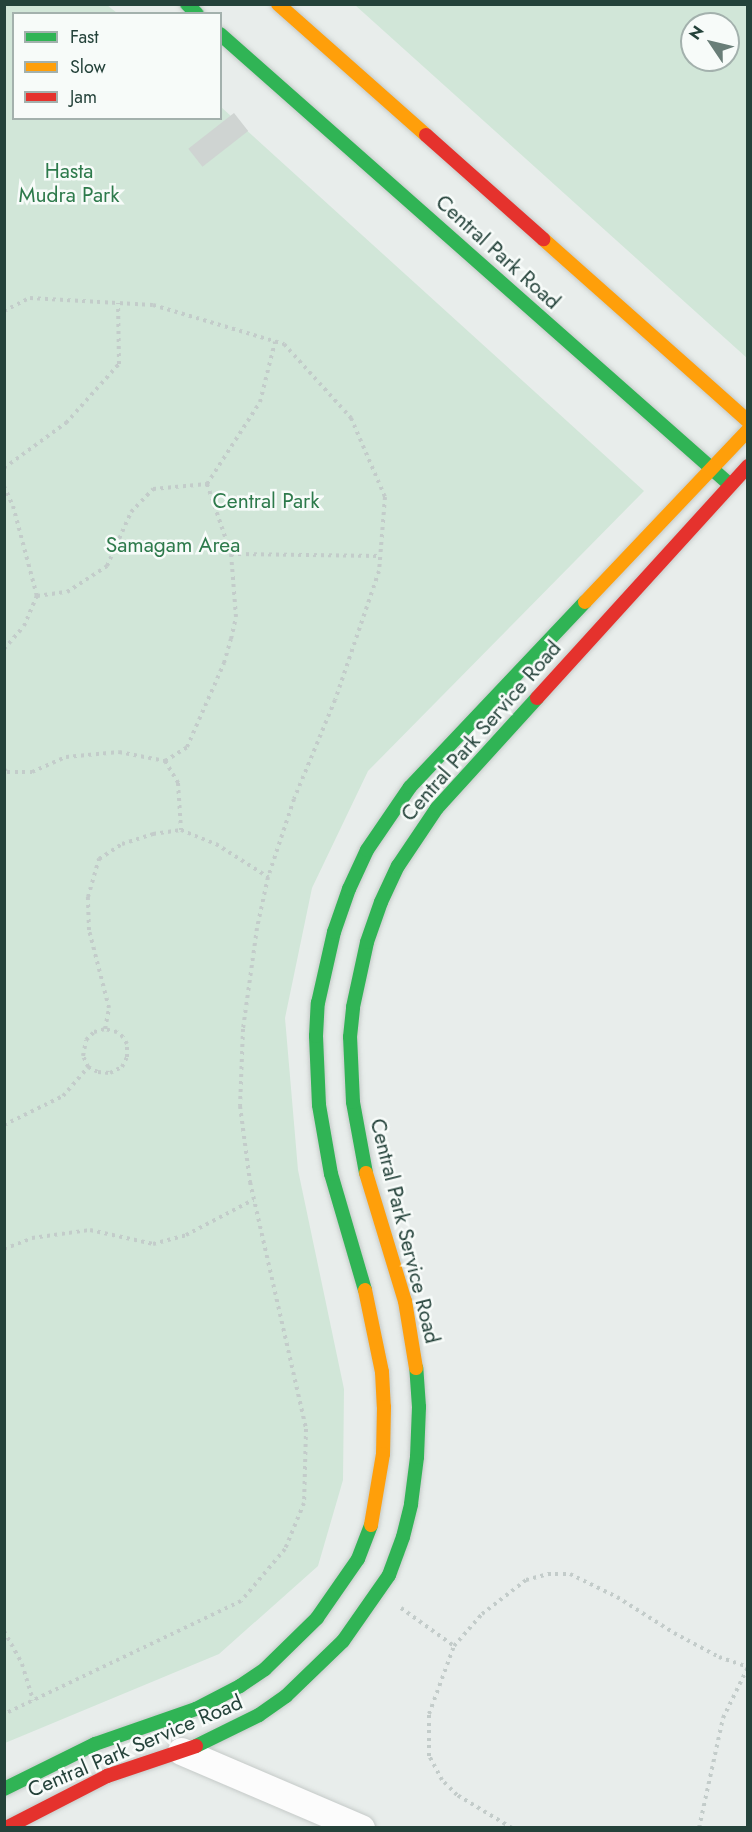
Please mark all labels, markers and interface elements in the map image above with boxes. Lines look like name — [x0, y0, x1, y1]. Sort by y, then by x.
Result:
legend — [12, 12, 222, 120]
north arrow — [680, 12, 740, 72]
text: N — [683, 21, 710, 44]
text: Fast — [70, 24, 99, 50]
text: Slow — [70, 54, 106, 80]
text: Jam — [70, 84, 97, 110]
park label: Hasta Mudra Park — [18, 158, 120, 208]
street label: Central Park Road — [431, 190, 565, 314]
park label: Central Park — [212, 488, 320, 514]
park label: Samagam Area — [106, 532, 240, 558]
street label: Central Park Service Road — [396, 636, 566, 826]
street label: Central Park Service Road — [365, 1116, 445, 1346]
street label: Central Park Service Road — [24, 1689, 246, 1803]

